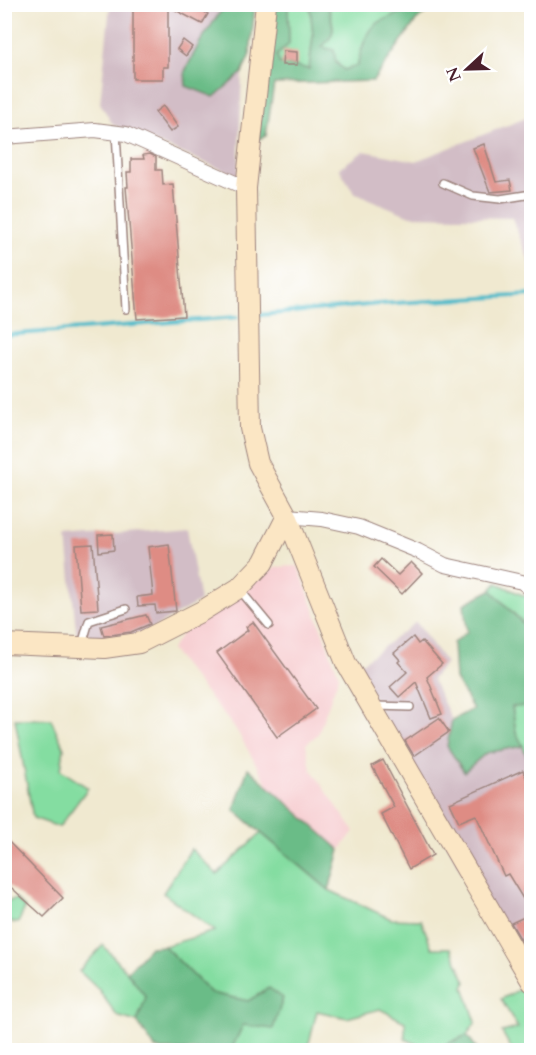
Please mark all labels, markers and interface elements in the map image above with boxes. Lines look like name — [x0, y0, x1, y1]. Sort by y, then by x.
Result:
north arrow — [437, 39, 497, 99]
text: N — [441, 64, 467, 85]

